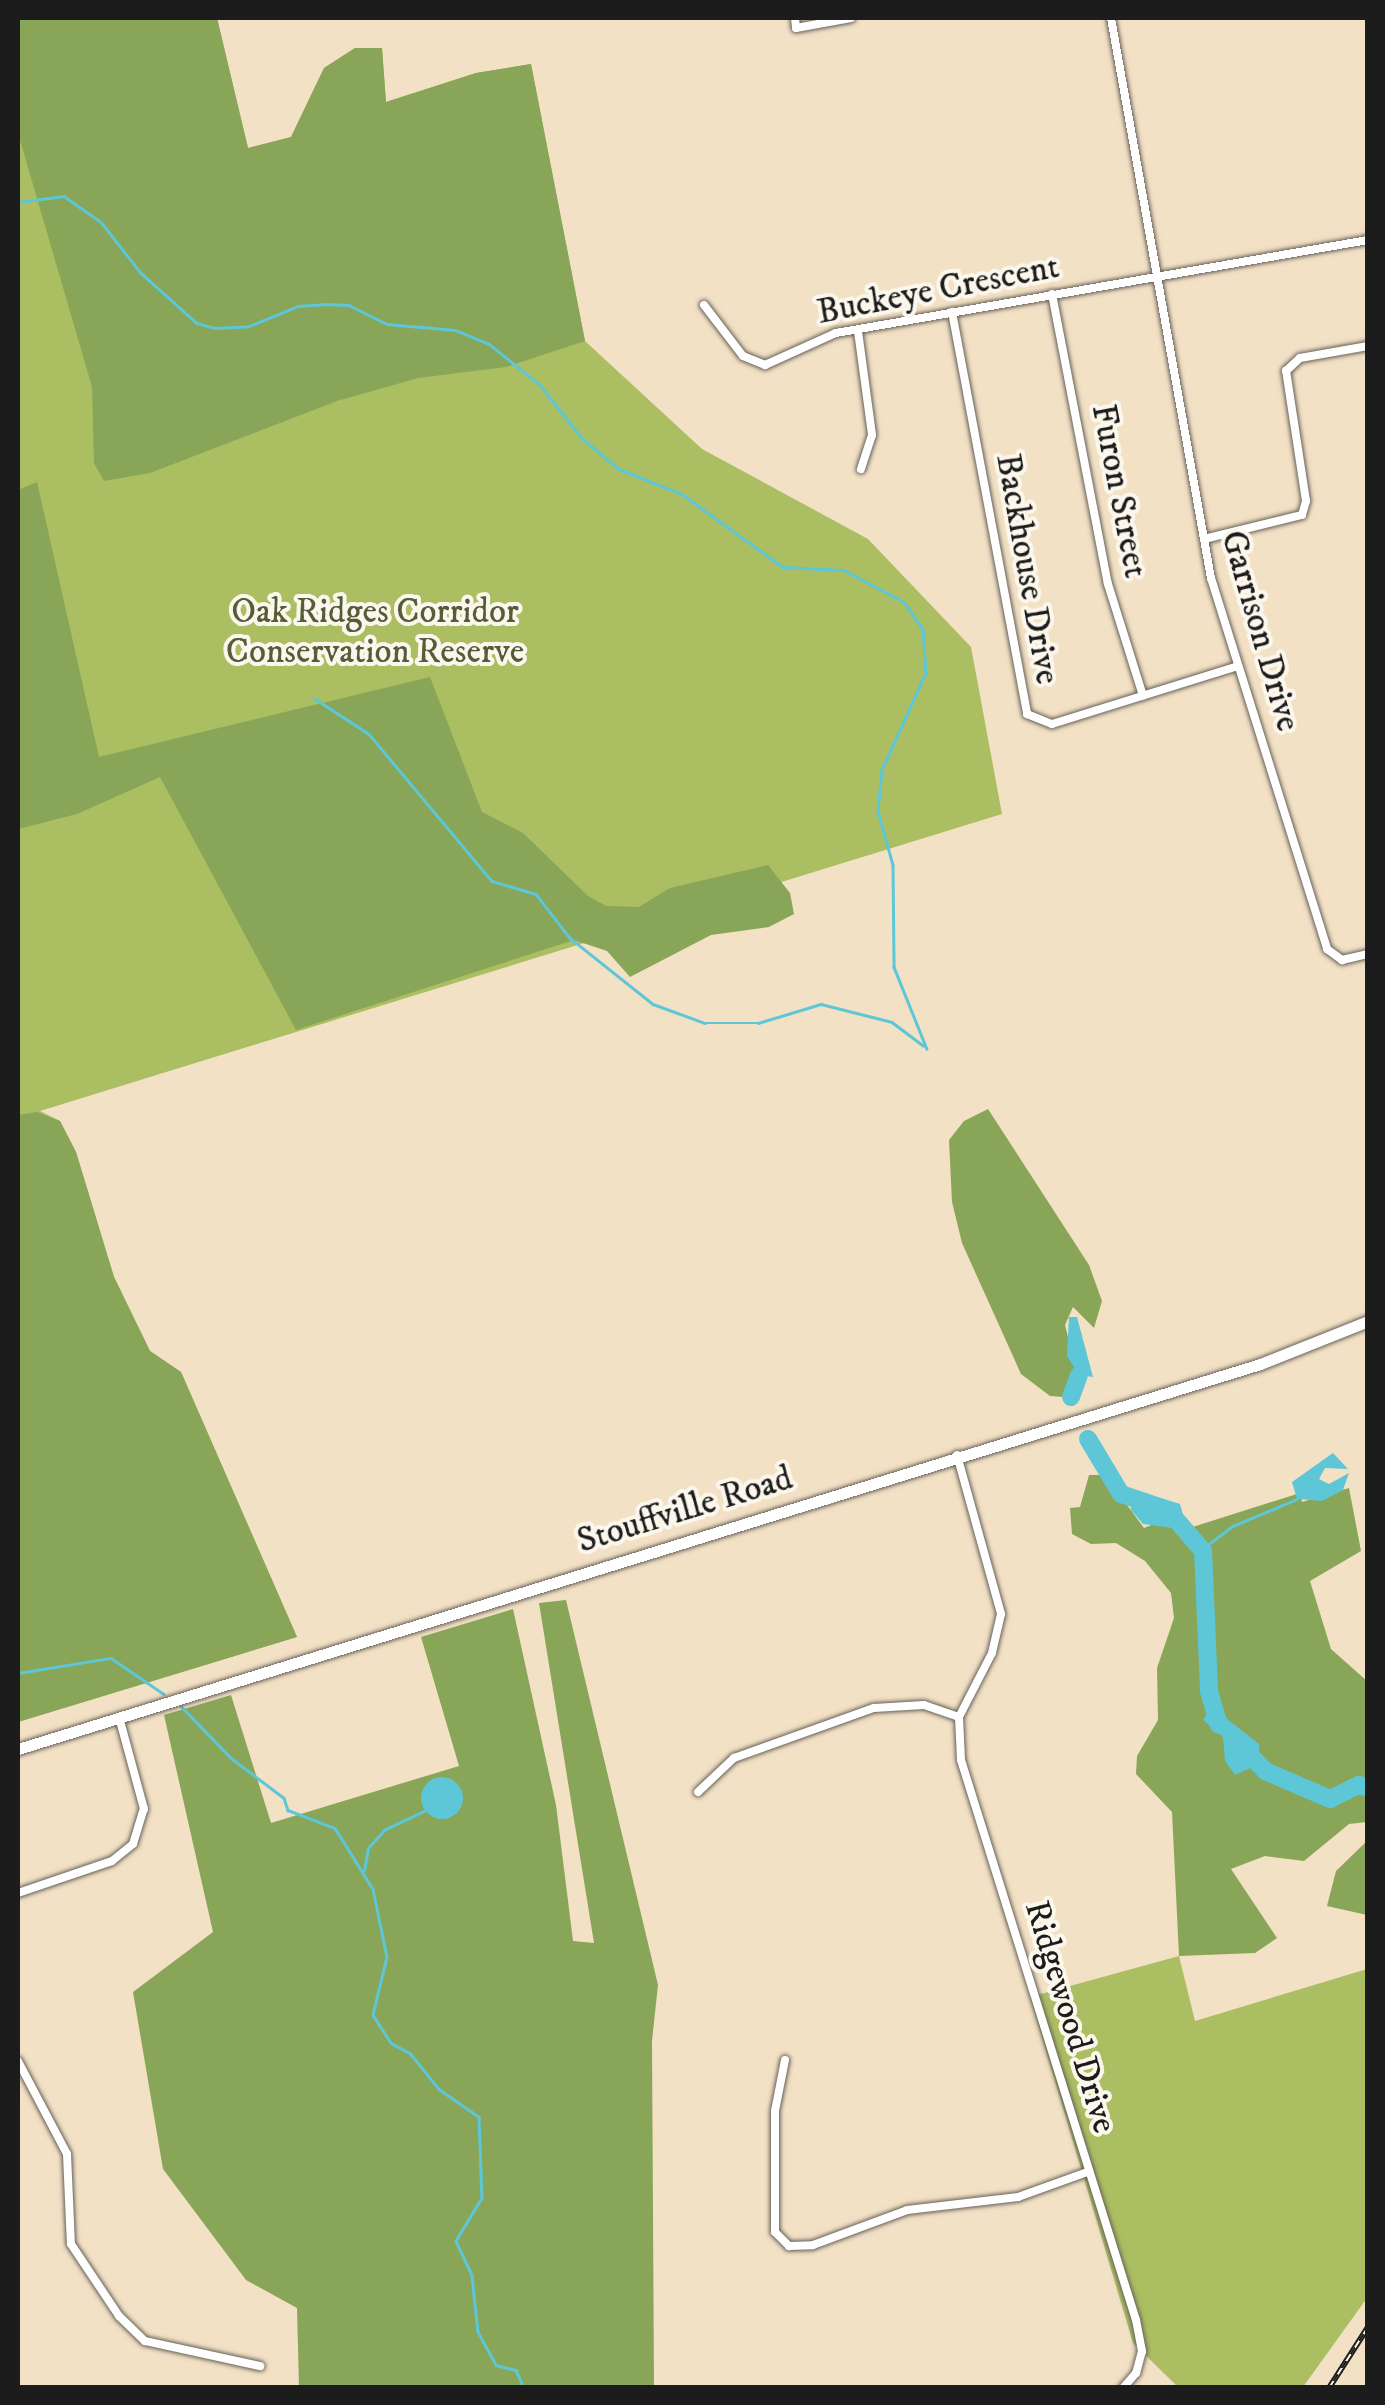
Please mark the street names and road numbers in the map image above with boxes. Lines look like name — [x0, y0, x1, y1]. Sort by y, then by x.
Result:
street label: Buckeye Crescent — [814, 246, 1062, 334]
street label: Furon Street — [1082, 401, 1156, 581]
street label: Backhouse Drive — [986, 451, 1068, 687]
street label: Garrison Drive — [1211, 526, 1309, 736]
street label: Stouffville Road — [572, 1457, 798, 1563]
street label: Ridgewood Drive — [1015, 1896, 1125, 2138]

